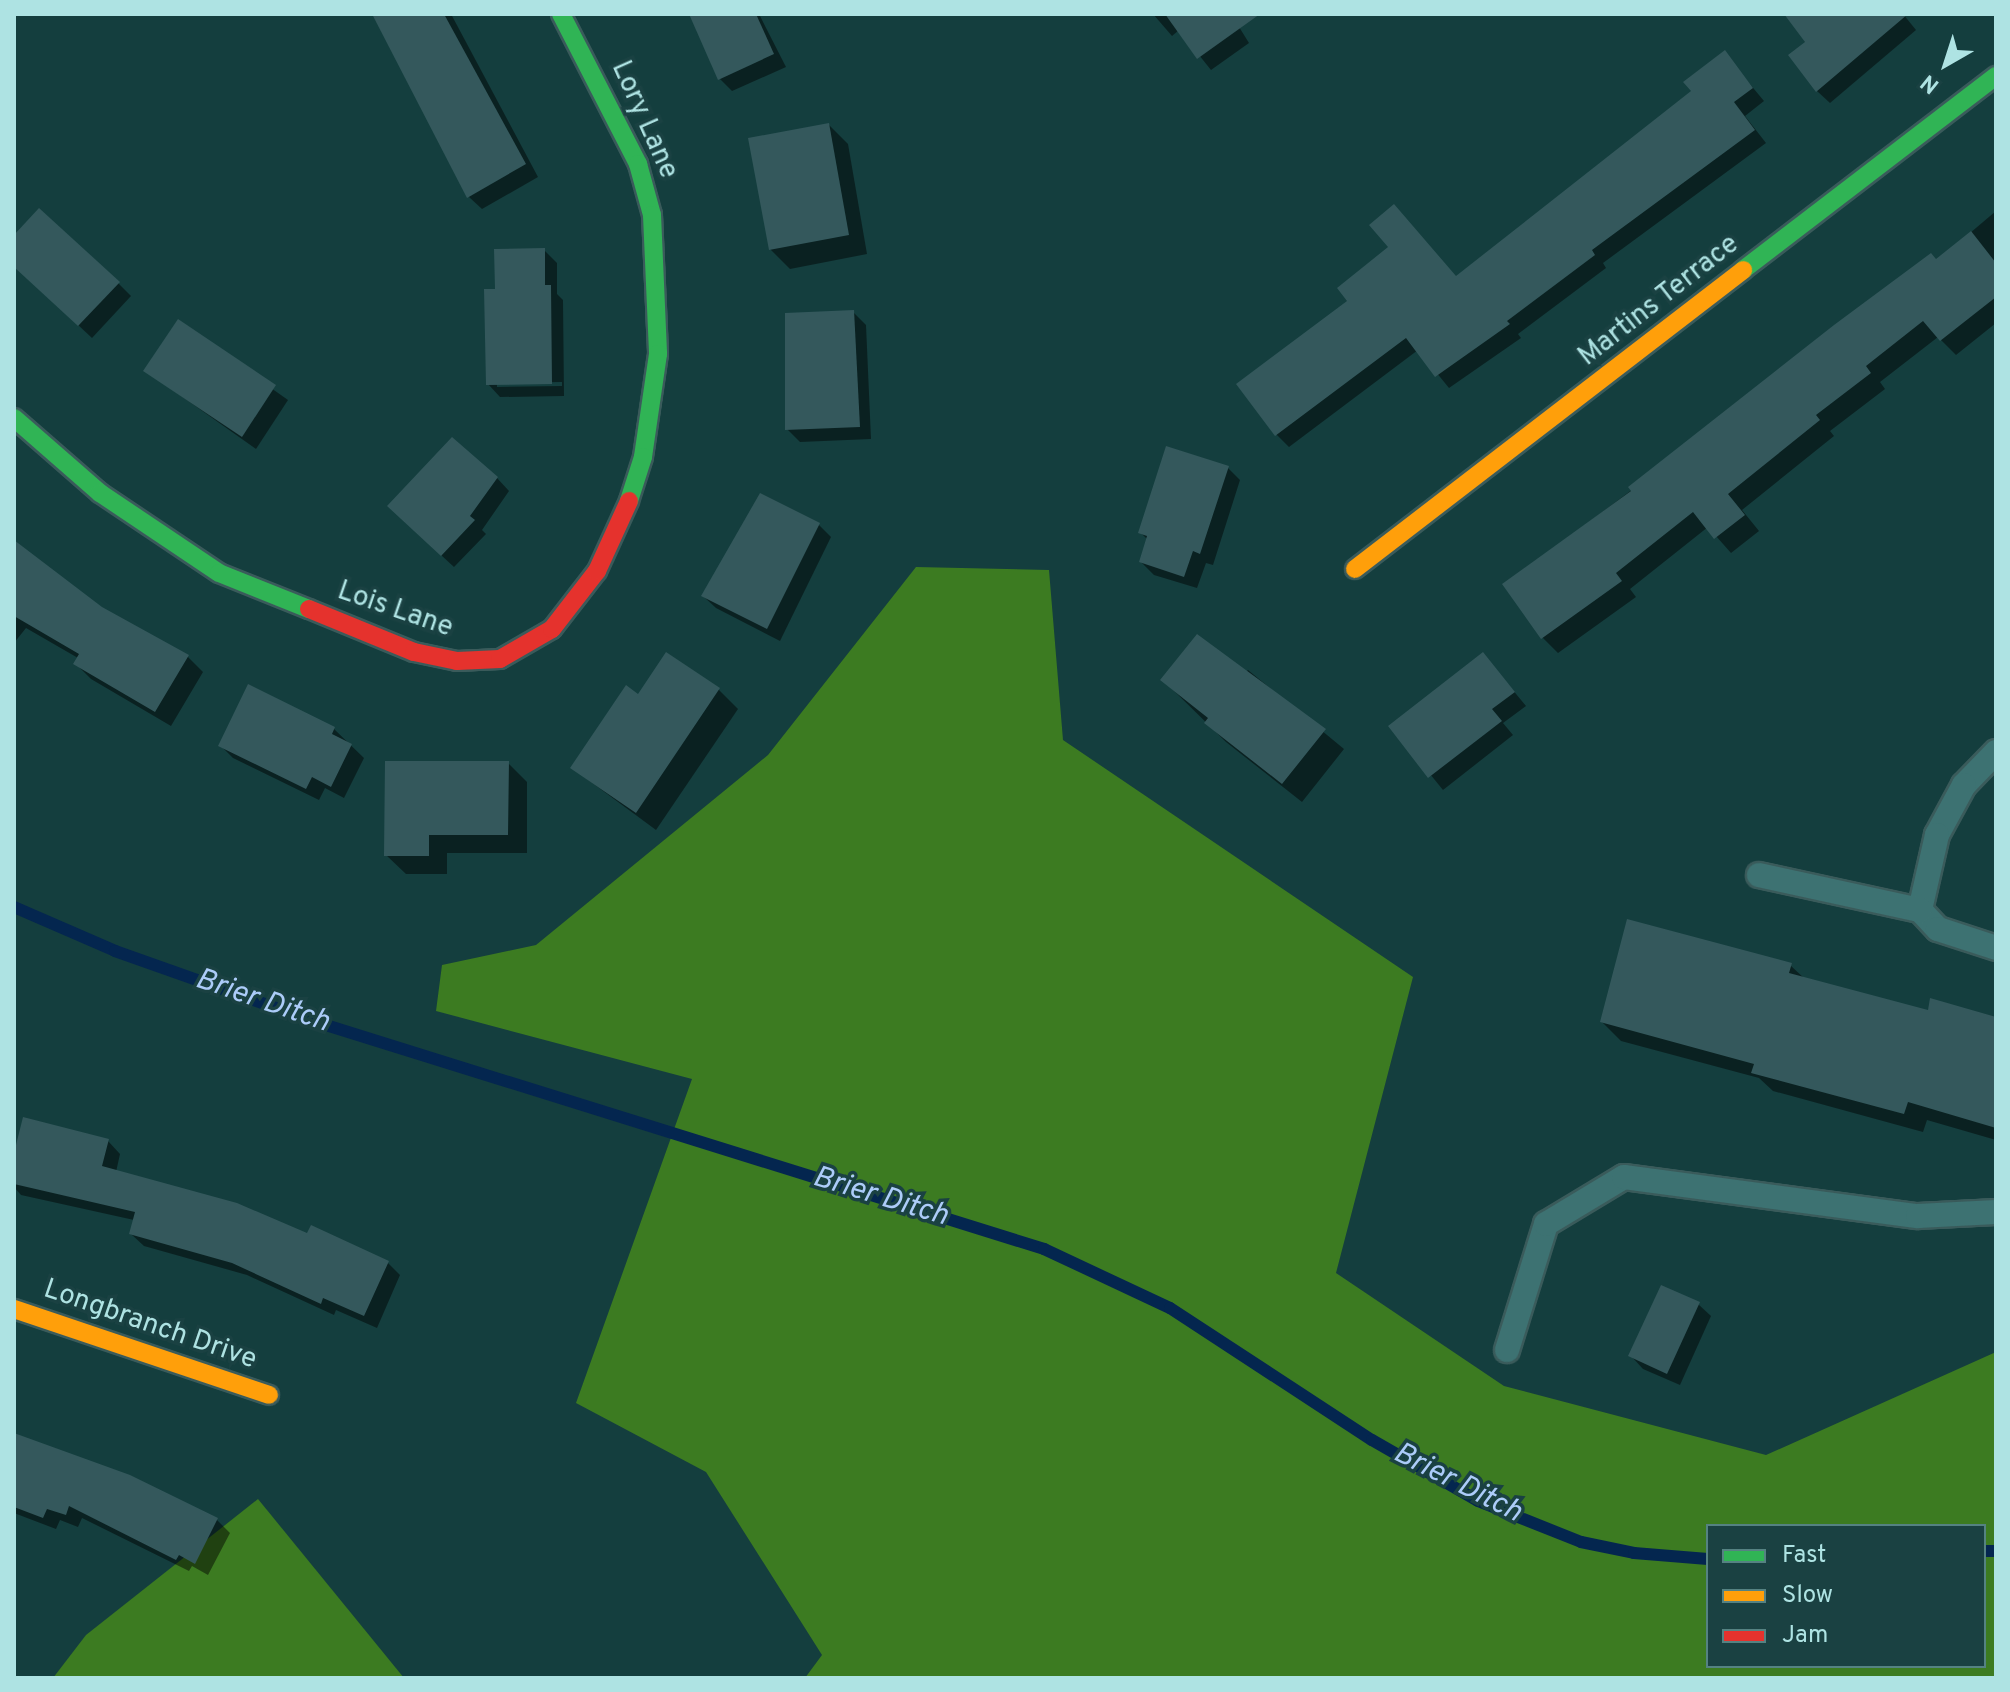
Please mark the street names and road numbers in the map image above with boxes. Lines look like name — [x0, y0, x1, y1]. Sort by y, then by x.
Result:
street label: Lory Lane — [603, 56, 685, 184]
street label: Martins Terrace — [1572, 228, 1746, 374]
street label: Lois Lane — [333, 575, 457, 645]
street label: Longbranch Drive — [39, 1273, 261, 1377]

